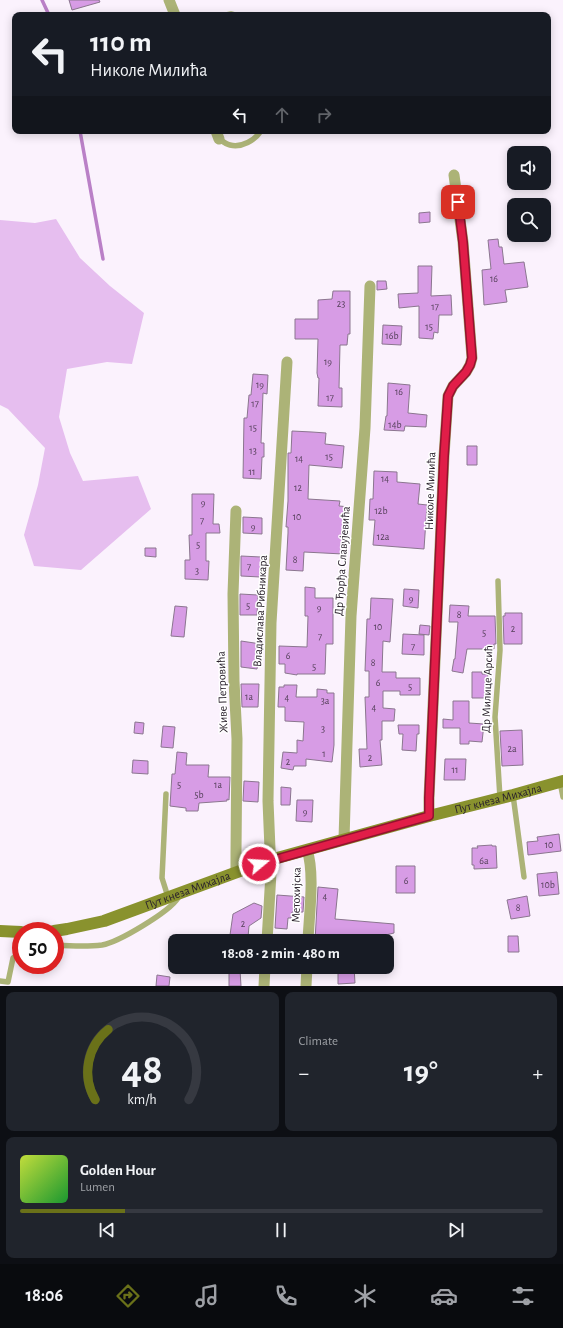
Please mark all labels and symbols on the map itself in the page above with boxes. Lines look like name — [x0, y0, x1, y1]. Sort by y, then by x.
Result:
pin — [441, 185, 475, 219]
house number: 16 — [490, 274, 498, 284]
house number: 23 — [337, 299, 345, 309]
house number: 17 — [431, 302, 439, 312]
house number: 15 — [425, 322, 433, 332]
house number: 16b — [385, 331, 399, 341]
house number: 19 — [324, 357, 332, 367]
house number: 19 — [256, 380, 264, 390]
house number: 16 — [395, 387, 403, 397]
house number: 17 — [326, 393, 334, 403]
house number: 17 — [251, 399, 259, 409]
house number: 14b — [388, 420, 402, 430]
house number: 15 — [249, 423, 257, 433]
house number: 13 — [249, 446, 257, 456]
street label: Николе Милића — [423, 451, 437, 530]
house number: 15 — [325, 452, 333, 462]
house number: 14 — [295, 454, 303, 464]
house number: 11 — [249, 467, 255, 477]
house number: 14 — [381, 474, 389, 484]
house number: 12 — [294, 483, 302, 493]
house number: 9 — [201, 498, 206, 508]
street label: Др Ђорђа Славујевића — [332, 505, 353, 616]
house number: 12b — [374, 506, 388, 516]
house number: 10 — [293, 512, 301, 522]
house number: 7 — [200, 516, 204, 526]
house number: 9 — [251, 522, 256, 532]
house number: 12a — [377, 532, 390, 542]
house number: 5 — [196, 540, 200, 550]
street label: Владислава Рибникара — [251, 554, 269, 667]
house number: 8 — [293, 555, 298, 565]
house number: 7 — [247, 562, 251, 572]
house number: 3 — [195, 566, 199, 576]
house number: 9 — [409, 594, 414, 604]
house number: 5 — [246, 601, 250, 611]
house number: 9 — [317, 603, 322, 613]
house number: 8 — [457, 610, 462, 620]
house number: 10 — [374, 622, 382, 632]
house number: 2 — [511, 624, 516, 634]
house number: 5 — [482, 628, 486, 638]
house number: 7 — [318, 632, 322, 642]
house number: 7 — [411, 642, 415, 652]
street label: Др Милице Арсић — [479, 645, 495, 733]
street label: Живе Петровића — [215, 650, 229, 733]
house number: 6 — [286, 651, 291, 661]
house number: 8 — [371, 658, 376, 668]
house number: 5 — [312, 662, 316, 672]
house number: 6 — [376, 678, 381, 688]
house number: 5 — [408, 682, 412, 692]
house number: 1a — [245, 692, 253, 702]
house number: 4 — [285, 693, 290, 703]
house number: 3a — [321, 696, 330, 706]
house number: 4 — [372, 703, 377, 713]
house number: 3 — [321, 724, 325, 734]
house number: 2a — [507, 744, 517, 754]
house number: 1 — [322, 749, 326, 759]
house number: 2 — [368, 753, 373, 763]
house number: 2 — [286, 757, 291, 767]
house number: 11 — [452, 765, 458, 775]
house number: 5 — [177, 780, 181, 790]
house number: 1a — [214, 780, 222, 790]
street label: Пут кнеза Михајла — [453, 781, 543, 815]
house number: 5b — [194, 790, 204, 800]
house number: 9 — [303, 807, 308, 817]
house number: 10 — [545, 840, 553, 850]
position arrow — [238, 843, 280, 885]
house number: 6a — [479, 856, 489, 866]
street label: Метохијска — [290, 867, 303, 923]
street label: Пут кнеза Михајла — [143, 869, 232, 911]
house number: 6 — [404, 876, 409, 886]
house number: 10b — [541, 880, 555, 890]
house number: 4 — [323, 892, 328, 902]
house number: 8 — [516, 903, 521, 913]
house number: 2 — [241, 919, 246, 929]
speed limit sign: 50 — [12, 922, 64, 974]

